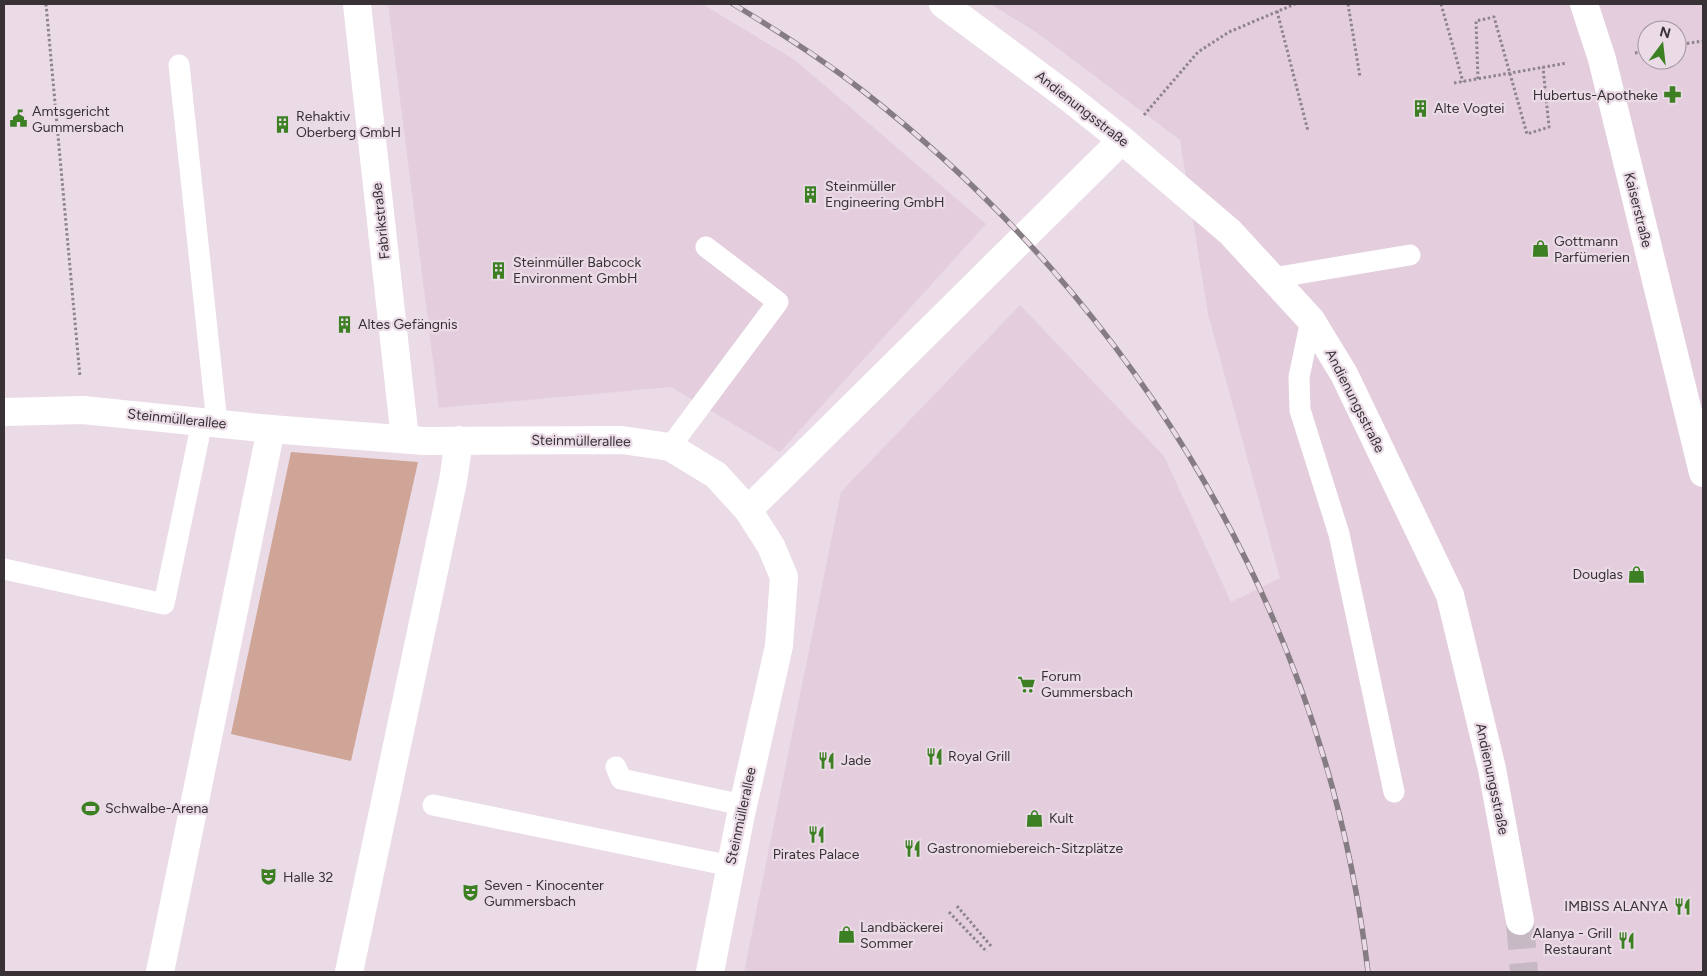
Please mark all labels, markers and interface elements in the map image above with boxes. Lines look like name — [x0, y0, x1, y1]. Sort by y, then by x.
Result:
north arrow — [1637, 20, 1687, 70]
text: N — [1658, 23, 1673, 43]
street label: Andienungsstraße — [1032, 67, 1132, 151]
pharmacy icon: Hubertus-Apotheke — [1662, 85, 1682, 105]
place label: Hubertus-Apotheke — [1533, 87, 1658, 104]
building icon: Alte Vogtei — [1410, 98, 1430, 118]
place label: Alte Vogtei — [1434, 100, 1505, 117]
place label: Amtsgericht Gummersbach — [32, 103, 124, 136]
place label: Rehaktiv Oberberg GmbH — [296, 108, 401, 141]
public building icon: Amtsgericht Gummersbach — [8, 109, 28, 129]
building icon: Rehaktiv Oberberg GmbH — [272, 114, 292, 134]
street label: Kaiserstraße — [1620, 171, 1656, 250]
place label: Steinmüller Engineering GmbH — [825, 178, 944, 211]
street label: Fabrikstraße — [368, 182, 393, 260]
building icon: Steinmüller Engineering GmbH — [801, 184, 821, 204]
place label: Gottmann Parfümerien — [1554, 233, 1630, 266]
shop icon: Gottmann Parfümerien — [1530, 239, 1550, 259]
place label: Steinmüller Babcock Environment GmbH — [513, 254, 641, 287]
building icon: Steinmüller Babcock Environment GmbH — [489, 260, 509, 280]
building icon: Altes Gefängnis — [334, 314, 354, 334]
place label: Altes Gefängnis — [358, 316, 458, 333]
street label: Andienungsstraße — [1322, 346, 1389, 456]
street label: Steinmüllerallee — [127, 405, 228, 433]
street label: Steinmüllerallee — [531, 432, 631, 450]
shop icon: Douglas — [1627, 564, 1647, 584]
place label: Douglas — [1572, 566, 1623, 583]
place label: Forum Gummersbach — [1041, 668, 1133, 701]
supermarket icon: Forum Gummersbach — [1017, 674, 1037, 694]
street label: Andienungsstraße — [1472, 722, 1512, 837]
restaurant icon: Royal Grill — [924, 746, 944, 766]
place label: Royal Grill — [948, 748, 1010, 765]
restaurant icon: Jade — [817, 750, 837, 770]
place label: Jade — [841, 752, 872, 769]
street label: Steinmüllerallee — [722, 765, 760, 866]
sports icon: Schwalbe-Arena — [81, 798, 101, 818]
place label: Schwalbe-Arena — [105, 800, 208, 817]
shop icon: Kult — [1025, 808, 1045, 828]
place label: Kult — [1049, 810, 1074, 827]
restaurant icon: Pirates Palace — [806, 824, 826, 844]
restaurant icon: Gastronomiebereich-Sitzplätze — [903, 838, 923, 858]
place label: Gastronomiebereich-Sitzplätze — [927, 840, 1124, 857]
place label: Pirates Palace — [773, 846, 860, 863]
theatre icon: Halle 32 — [259, 867, 279, 887]
place label: Halle 32 — [283, 869, 333, 886]
place label: Seven - Kinocenter Gummersbach — [484, 877, 604, 910]
theatre icon: Seven - Kinocenter Gummersbach — [460, 883, 480, 903]
restaurant icon: IMBISS ALANYA — [1672, 896, 1692, 916]
place label: IMBISS ALANYA — [1564, 898, 1669, 915]
place label: Landbäckerei Sommer — [860, 919, 943, 952]
shop icon: Landbäckerei Sommer — [836, 925, 856, 945]
place label: Alanya - Grill Restaurant — [1533, 925, 1612, 958]
restaurant icon: Alanya - Grill Restaurant — [1616, 931, 1636, 951]

